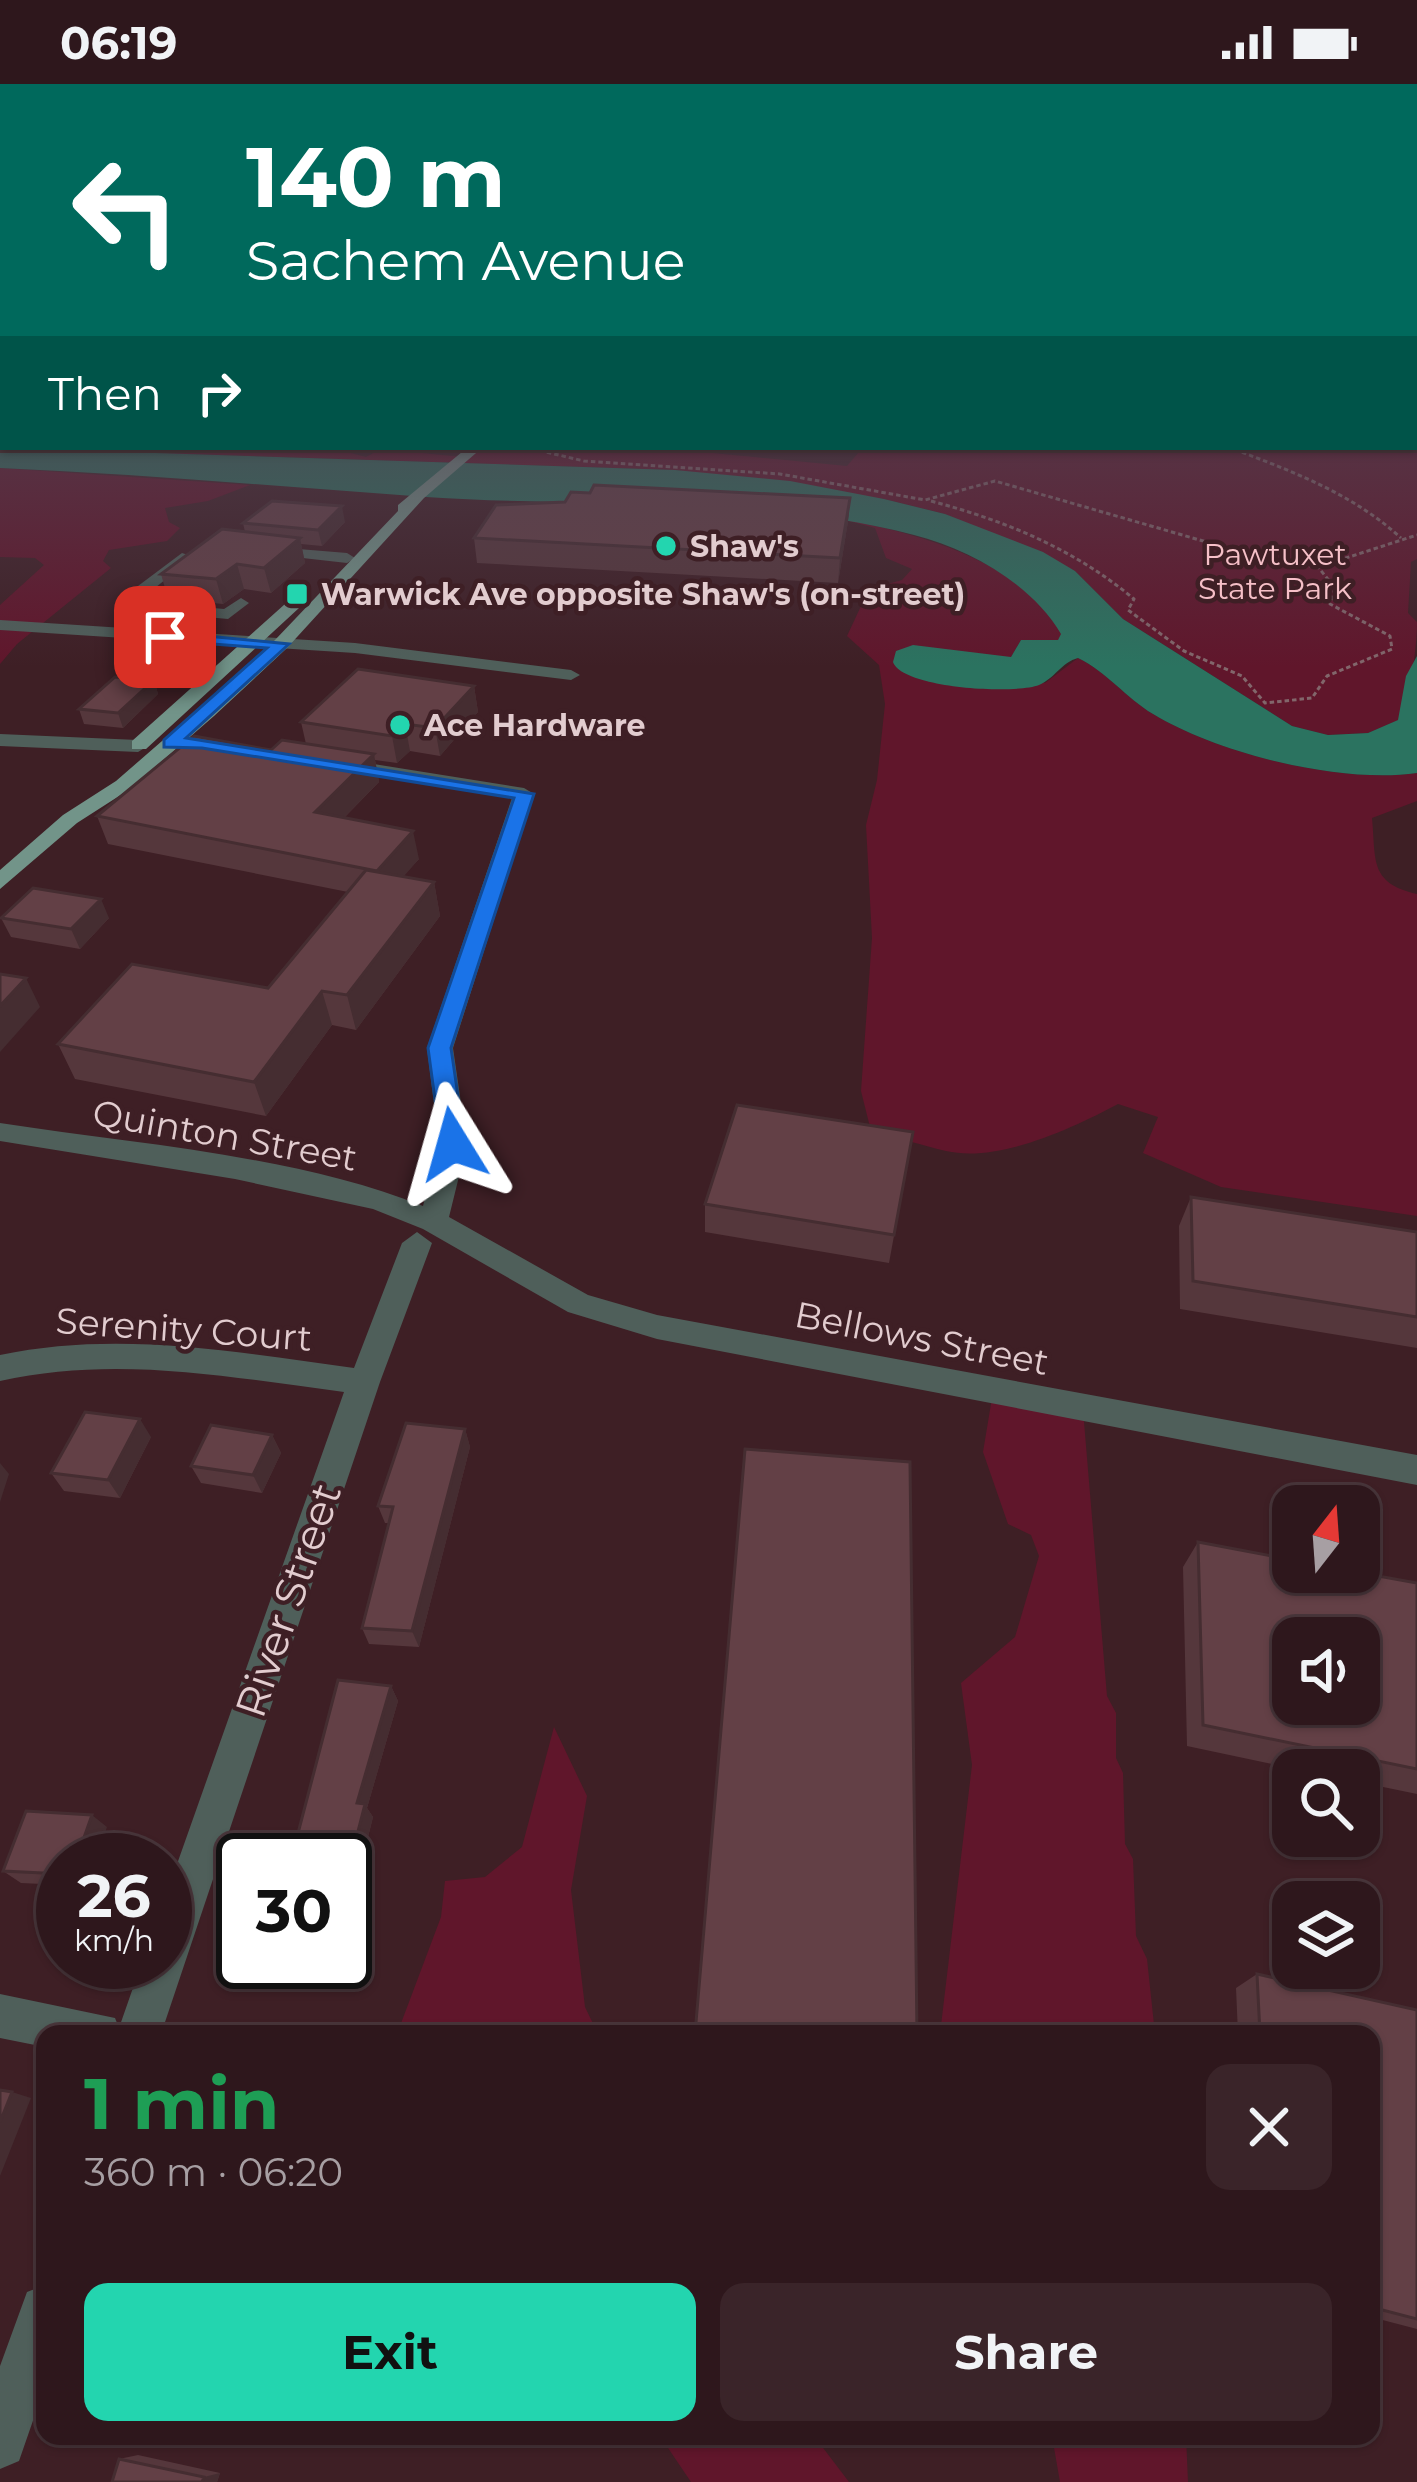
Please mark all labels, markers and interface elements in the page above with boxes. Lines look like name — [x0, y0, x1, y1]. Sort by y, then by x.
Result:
text: 06:19 — [60, 15, 177, 70]
text: 140 m — [246, 126, 506, 228]
icon: left — [48, 132, 204, 288]
text: Sachem Avenue — [246, 228, 685, 294]
icon: right — [186, 360, 252, 426]
text: Then — [48, 366, 162, 421]
place label: Shaw's — [690, 528, 799, 565]
marker: Shaw's — [653, 533, 679, 559]
park label: Pawtuxet State Park — [1198, 536, 1352, 607]
place label: Warwick Ave opposite Shaw's (on-street) — [321, 576, 965, 613]
marker: Warwick Ave opposite Shaw's (on-street) — [284, 581, 310, 607]
pin — [114, 586, 216, 688]
icon: arrive — [132, 604, 198, 670]
place label: Ace Hardware — [423, 707, 646, 744]
marker: Ace Hardware — [387, 712, 413, 738]
position arrow — [390, 1081, 516, 1207]
street label: Quinton Street — [89, 1090, 361, 1180]
street label: Bellows Street — [791, 1292, 1053, 1384]
street label: Serenity Court — [54, 1298, 314, 1360]
street label: River Street — [224, 1476, 352, 1724]
north arrow — [1272, 1485, 1380, 1593]
map controls — [1272, 1485, 1380, 1989]
button: sound — [1272, 1617, 1380, 1725]
button: search — [1272, 1749, 1380, 1857]
speed limit sign: 30 — [216, 1833, 372, 1989]
text: 26 — [77, 1859, 151, 1932]
button: layers — [1272, 1881, 1380, 1989]
text: km/h — [74, 1922, 154, 1959]
text: 1 min — [84, 2059, 280, 2147]
button: close — [1206, 2064, 1332, 2190]
text: 360 m · 06:20 — [84, 2148, 343, 2196]
button: Exit — [84, 2283, 696, 2421]
button: Share — [720, 2283, 1332, 2421]

